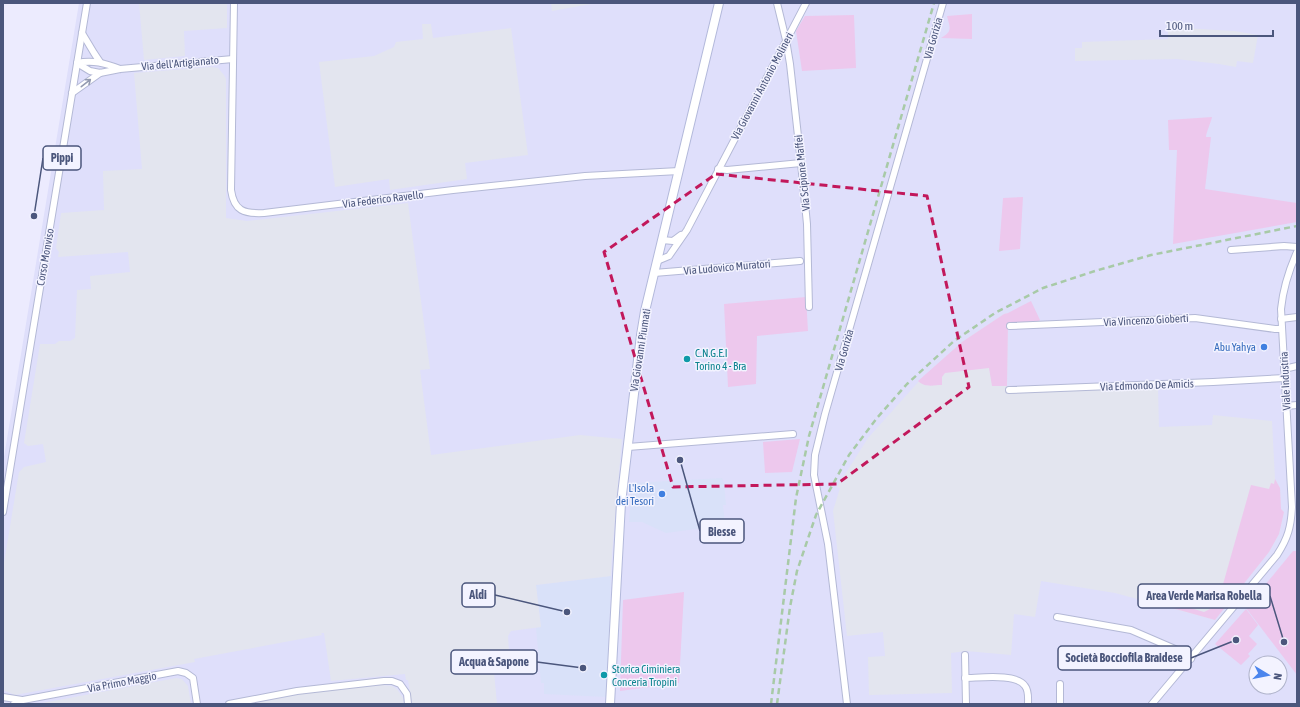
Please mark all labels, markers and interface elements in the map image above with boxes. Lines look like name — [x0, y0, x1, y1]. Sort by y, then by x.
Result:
scale bar — [1160, 12, 1273, 38]
street label: Via Gorizia — [921, 16, 945, 60]
text: 100 m — [1166, 19, 1193, 33]
street label: Via Giovanni Antonio Molineri — [729, 30, 795, 142]
street label: Via dell'Artigianato — [141, 54, 219, 72]
one-way arrow — [81, 79, 92, 88]
street label: Via Scipione Maffei — [792, 134, 812, 212]
callout: Pippi — [43, 146, 81, 170]
text: Pippi — [51, 151, 74, 165]
street label: Via Federico Ravello — [342, 188, 424, 210]
street label: Corso Monviso — [34, 227, 56, 287]
street label: Via Ludovico Muratori — [683, 257, 771, 277]
street label: Via Giovanni Piumati — [628, 308, 652, 392]
street label: Via Vincenzo Gioberti — [1103, 312, 1189, 328]
street label: Via Gorizia — [832, 328, 856, 372]
place label: Abu Yahya — [1214, 341, 1256, 353]
marker: Abu Yahya — [1259, 342, 1269, 352]
place label: C.N.G.E.I Torino 4 - Bra — [695, 347, 746, 372]
street label: Viale Industria — [1277, 351, 1293, 411]
marker: C.N.G.E.I Torino 4 - Bra — [682, 354, 692, 364]
street label: Via Edmondo De Amicis — [1100, 377, 1194, 393]
place label: L'Isola dei Tesori — [616, 482, 654, 507]
marker: L'Isola dei Tesori — [657, 489, 667, 499]
callout: Biesse — [700, 519, 744, 543]
text: Biesse — [708, 525, 736, 539]
callout: Aldi — [462, 583, 495, 607]
callout: Area Verde Marisa Robella — [1138, 584, 1270, 608]
text: Aldi — [468, 588, 487, 602]
text: Area Verde Marisa Robella — [1145, 589, 1262, 603]
callout: Società Bocciofila Braidese — [1058, 646, 1191, 670]
callout: Acqua & Sapone — [451, 650, 537, 674]
text: Società Bocciofila Braidese — [1065, 651, 1183, 665]
text: Acqua & Sapone — [458, 655, 530, 669]
north arrow — [1248, 655, 1288, 695]
place label: Storica Ciminiera Conceria Tropini — [612, 663, 680, 688]
street label: Via Primo Maggio — [87, 669, 157, 695]
marker: Storica Ciminiera Conceria Tropini — [599, 670, 609, 680]
text: N — [1271, 672, 1284, 681]

